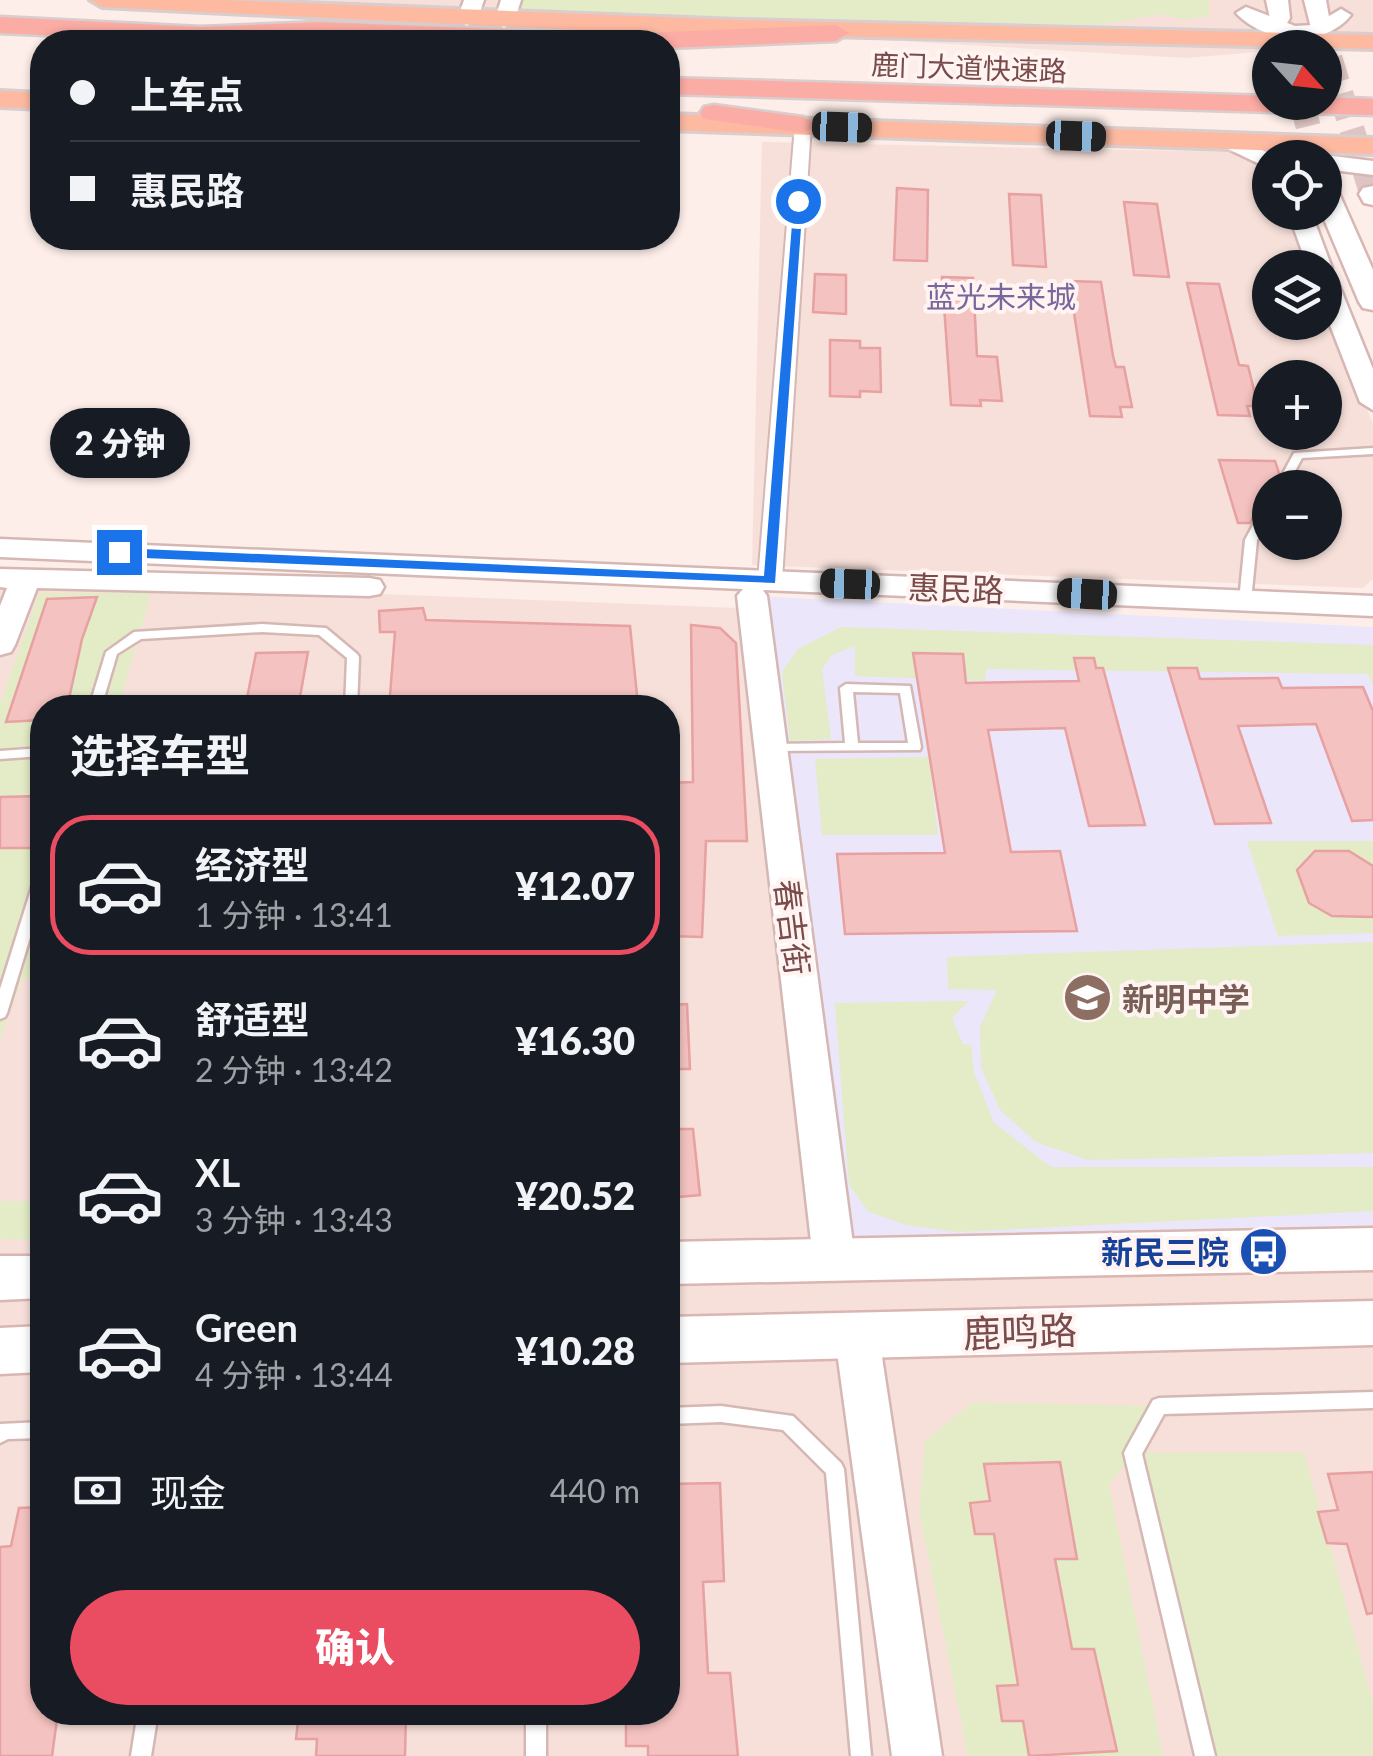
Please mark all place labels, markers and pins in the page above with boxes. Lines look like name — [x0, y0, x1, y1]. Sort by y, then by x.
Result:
school or university icon: 新明中学 — [1061, 972, 1113, 1024]
place label: 新明中学 — [1122, 979, 1250, 1018]
bus stop icon: 新民三院 — [1238, 1225, 1290, 1277]
place label: 新民三院 — [1101, 1232, 1229, 1271]

